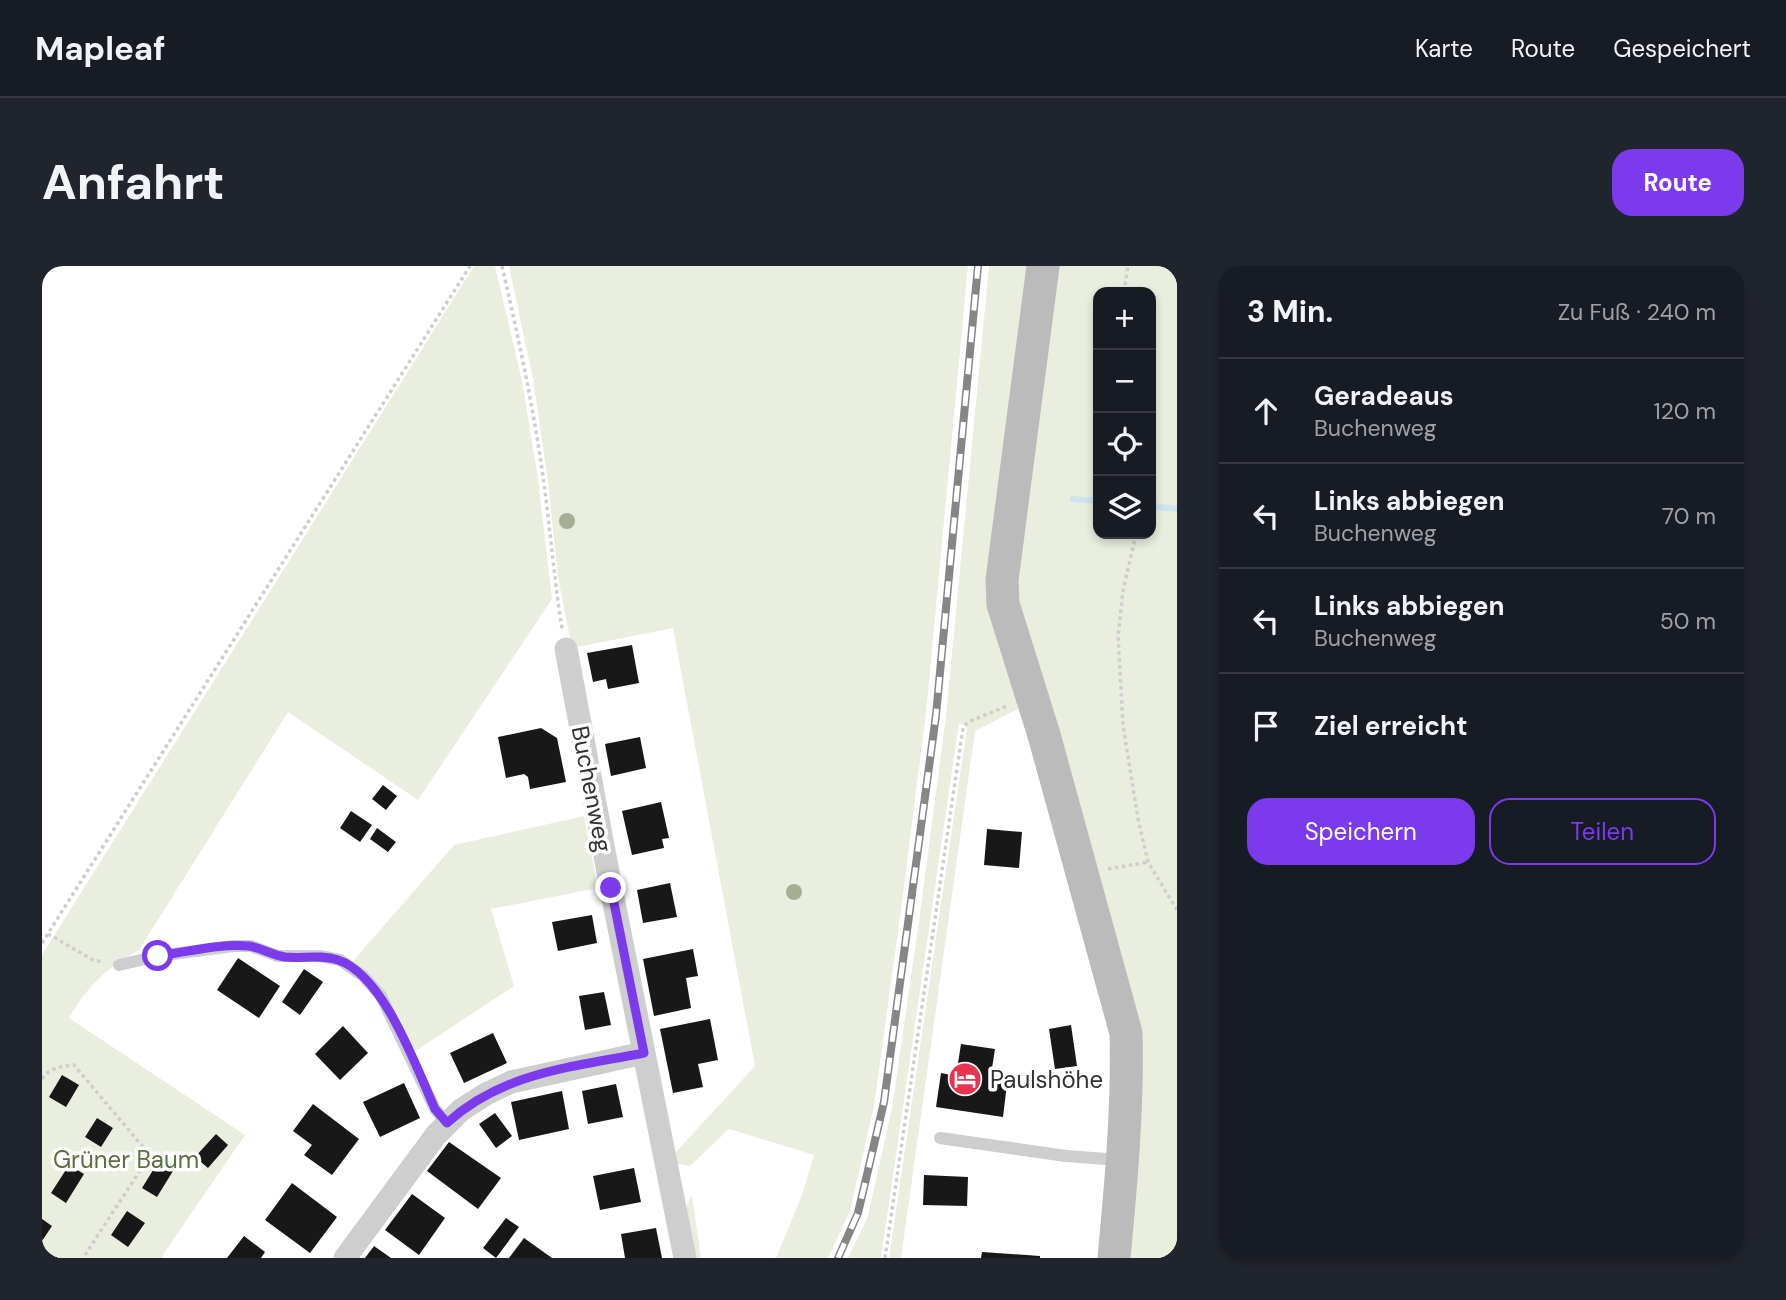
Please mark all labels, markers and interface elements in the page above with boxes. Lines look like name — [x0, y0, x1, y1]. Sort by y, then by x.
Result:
text: Mapleaf — [35, 27, 165, 70]
text: Karte — [1415, 33, 1473, 64]
text: Route — [1511, 33, 1575, 64]
text: Gespeichert — [1613, 33, 1751, 64]
button: Route — [1612, 149, 1744, 216]
text: Anfahrt — [42, 150, 224, 214]
map controls — [1093, 287, 1156, 539]
button: + — [1093, 287, 1156, 350]
text: 3 Min. — [1247, 292, 1333, 331]
text: Zu Fuß · 240 m — [1558, 297, 1716, 327]
button: − — [1093, 350, 1156, 413]
text: Geradeaus — [1314, 379, 1454, 413]
icon: ahead — [1247, 392, 1285, 430]
text: 120 m — [1653, 396, 1716, 426]
button: locate — [1093, 413, 1156, 476]
text: Buchenweg — [1314, 413, 1437, 443]
button: layers — [1093, 476, 1156, 539]
text: Links abbiegen — [1314, 484, 1504, 518]
icon: left — [1247, 497, 1285, 535]
text: 70 m — [1662, 501, 1716, 531]
text: Buchenweg — [1314, 518, 1437, 548]
text: Links abbiegen — [1314, 589, 1504, 623]
icon: left — [1247, 602, 1285, 640]
text: 50 m — [1660, 606, 1716, 636]
text: Buchenweg — [1314, 623, 1437, 653]
icon: arrive — [1247, 707, 1285, 745]
text: Ziel erreicht — [1314, 709, 1467, 743]
street label: Buchenweg — [565, 723, 619, 855]
button: Speichern — [1247, 798, 1475, 865]
button: Teilen — [1489, 798, 1716, 865]
route end — [595, 872, 626, 903]
route start — [142, 940, 173, 971]
hotel icon: Paulshöhe — [946, 1060, 984, 1098]
place label: Paulshöhe — [990, 1064, 1103, 1095]
park label: Grüner Baum — [53, 1144, 199, 1175]

